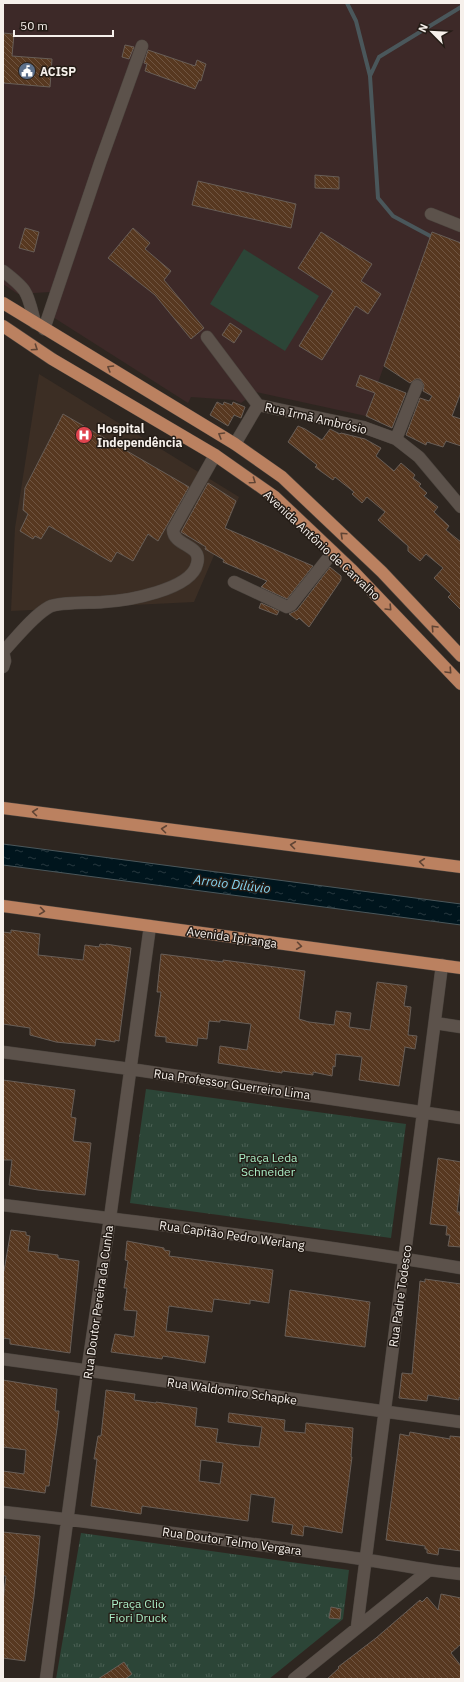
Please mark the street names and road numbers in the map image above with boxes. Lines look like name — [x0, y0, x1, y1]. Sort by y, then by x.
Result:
street label: Rua Irmã Ambrósio — [263, 399, 369, 437]
street label: Avenida Antônio de Carvalho — [260, 487, 384, 603]
street label: Avenida Ipiranga — [186, 923, 279, 951]
street label: Rua Professor Guerreiro Lima — [153, 1066, 312, 1102]
street label: Rua Capitão Pedro Werlang — [158, 1217, 306, 1253]
street label: Rua Doutor Pereira da Cunha — [80, 1224, 116, 1380]
street label: Rua Padre Todesco — [385, 1244, 415, 1348]
street label: Rua Waldomiro Schapke — [166, 1374, 298, 1408]
street label: Rua Doutor Telmo Vergara — [161, 1524, 303, 1558]

